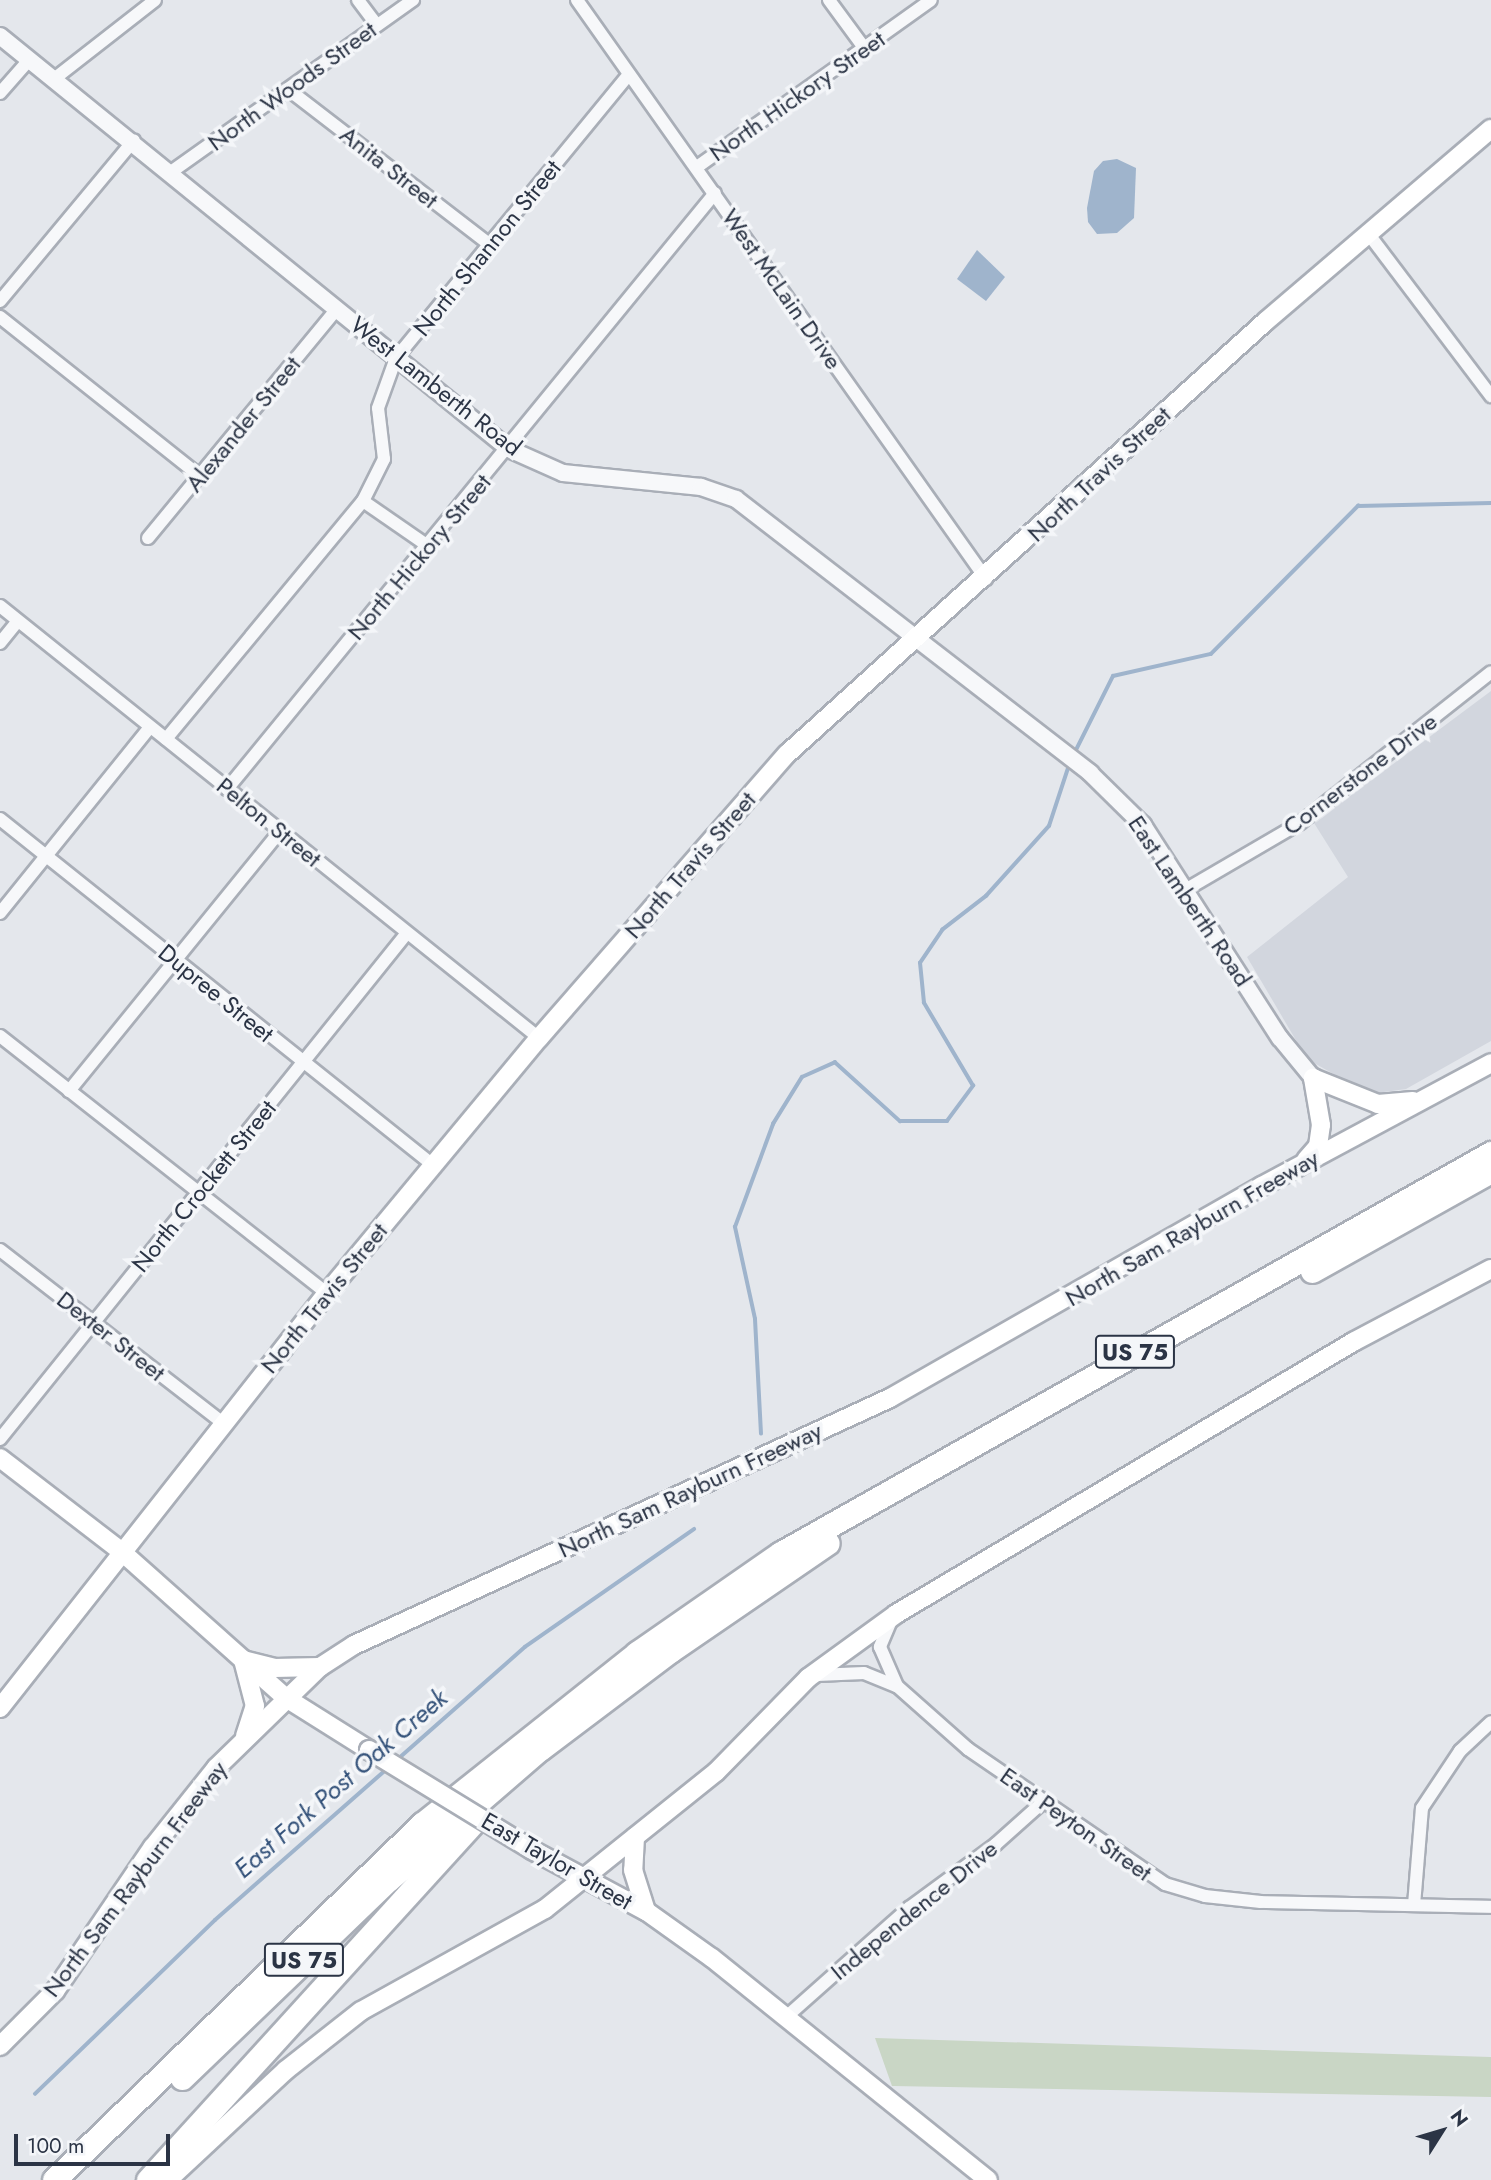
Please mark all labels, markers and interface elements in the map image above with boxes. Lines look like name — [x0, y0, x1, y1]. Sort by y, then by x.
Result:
street label: North Woods Street — [202, 15, 382, 157]
street label: North Hickory Street — [704, 25, 890, 167]
street label: Anita Street — [334, 120, 444, 214]
street label: North Shannon Street — [407, 154, 567, 342]
street label: West McLain Drive — [716, 203, 848, 375]
street label: West Lamberth Road — [345, 310, 527, 462]
street label: Alexander Street — [179, 350, 307, 498]
street label: North Travis Street — [1021, 400, 1177, 548]
street label: North Hickory Street — [341, 468, 497, 646]
street label: Cornerstone Drive — [1277, 707, 1443, 841]
street label: Pelton Street — [211, 771, 327, 873]
street label: North Travis Street — [618, 786, 762, 944]
street label: East Lamberth Road — [1122, 810, 1258, 992]
street label: Dupree Street — [153, 938, 279, 1048]
street label: North Crockett Street — [126, 1094, 282, 1278]
street label: North Sam Rayburn Freeway — [1060, 1144, 1324, 1312]
street label: North Travis Street — [254, 1217, 394, 1379]
street label: Dexter Street — [51, 1285, 171, 1387]
road number: US 75 — [1095, 1332, 1175, 1372]
street label: North Sam Rayburn Freeway — [553, 1416, 827, 1564]
water label: East Fork Post Oak Creek — [228, 1683, 454, 1885]
street label: North Sam Rayburn Freeway — [37, 1755, 233, 2003]
street label: East Peyton Street — [995, 1761, 1157, 1887]
street label: East Taylor Street — [476, 1806, 638, 1916]
street label: Independence Drive — [825, 1834, 1003, 1986]
road number: US 75 — [264, 1940, 344, 1980]
north arrow — [1407, 2096, 1477, 2166]
text: N — [1444, 2104, 1474, 2132]
scale bar — [18, 2120, 173, 2164]
text: 100 m — [27, 2131, 84, 2161]

